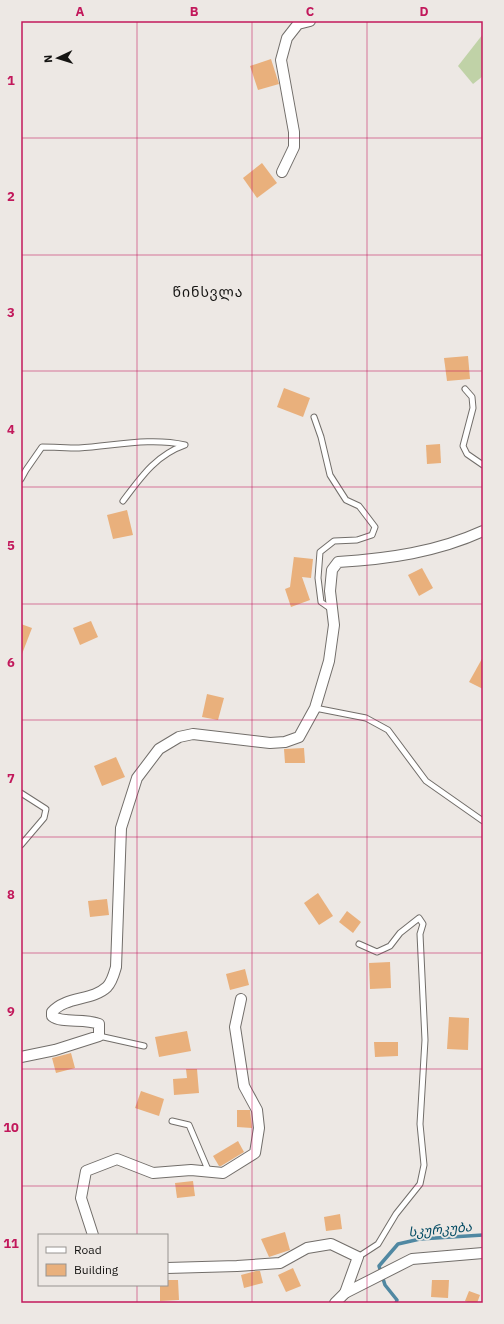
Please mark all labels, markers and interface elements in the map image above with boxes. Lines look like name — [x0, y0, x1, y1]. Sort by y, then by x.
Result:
text: A — [76, 3, 85, 20]
text: B — [190, 3, 199, 20]
text: C — [306, 3, 315, 20]
text: D — [419, 3, 429, 20]
north arrow — [38, 38, 78, 78]
text: N — [41, 54, 55, 63]
text: 1 — [7, 72, 15, 89]
text: 2 — [7, 188, 15, 205]
district label: წინსვლა — [172, 283, 244, 301]
text: 3 — [7, 304, 15, 321]
text: 4 — [7, 421, 15, 438]
text: 5 — [7, 537, 15, 554]
text: 6 — [7, 654, 15, 671]
text: 7 — [7, 770, 15, 787]
text: 8 — [7, 886, 15, 903]
text: 9 — [7, 1003, 15, 1020]
text: 10 — [3, 1119, 19, 1136]
water label: სკურკუბა — [408, 1218, 473, 1241]
legend — [38, 1234, 168, 1286]
text: 11 — [3, 1235, 19, 1252]
text: Road — [74, 1242, 102, 1257]
text: Building — [74, 1262, 119, 1277]

